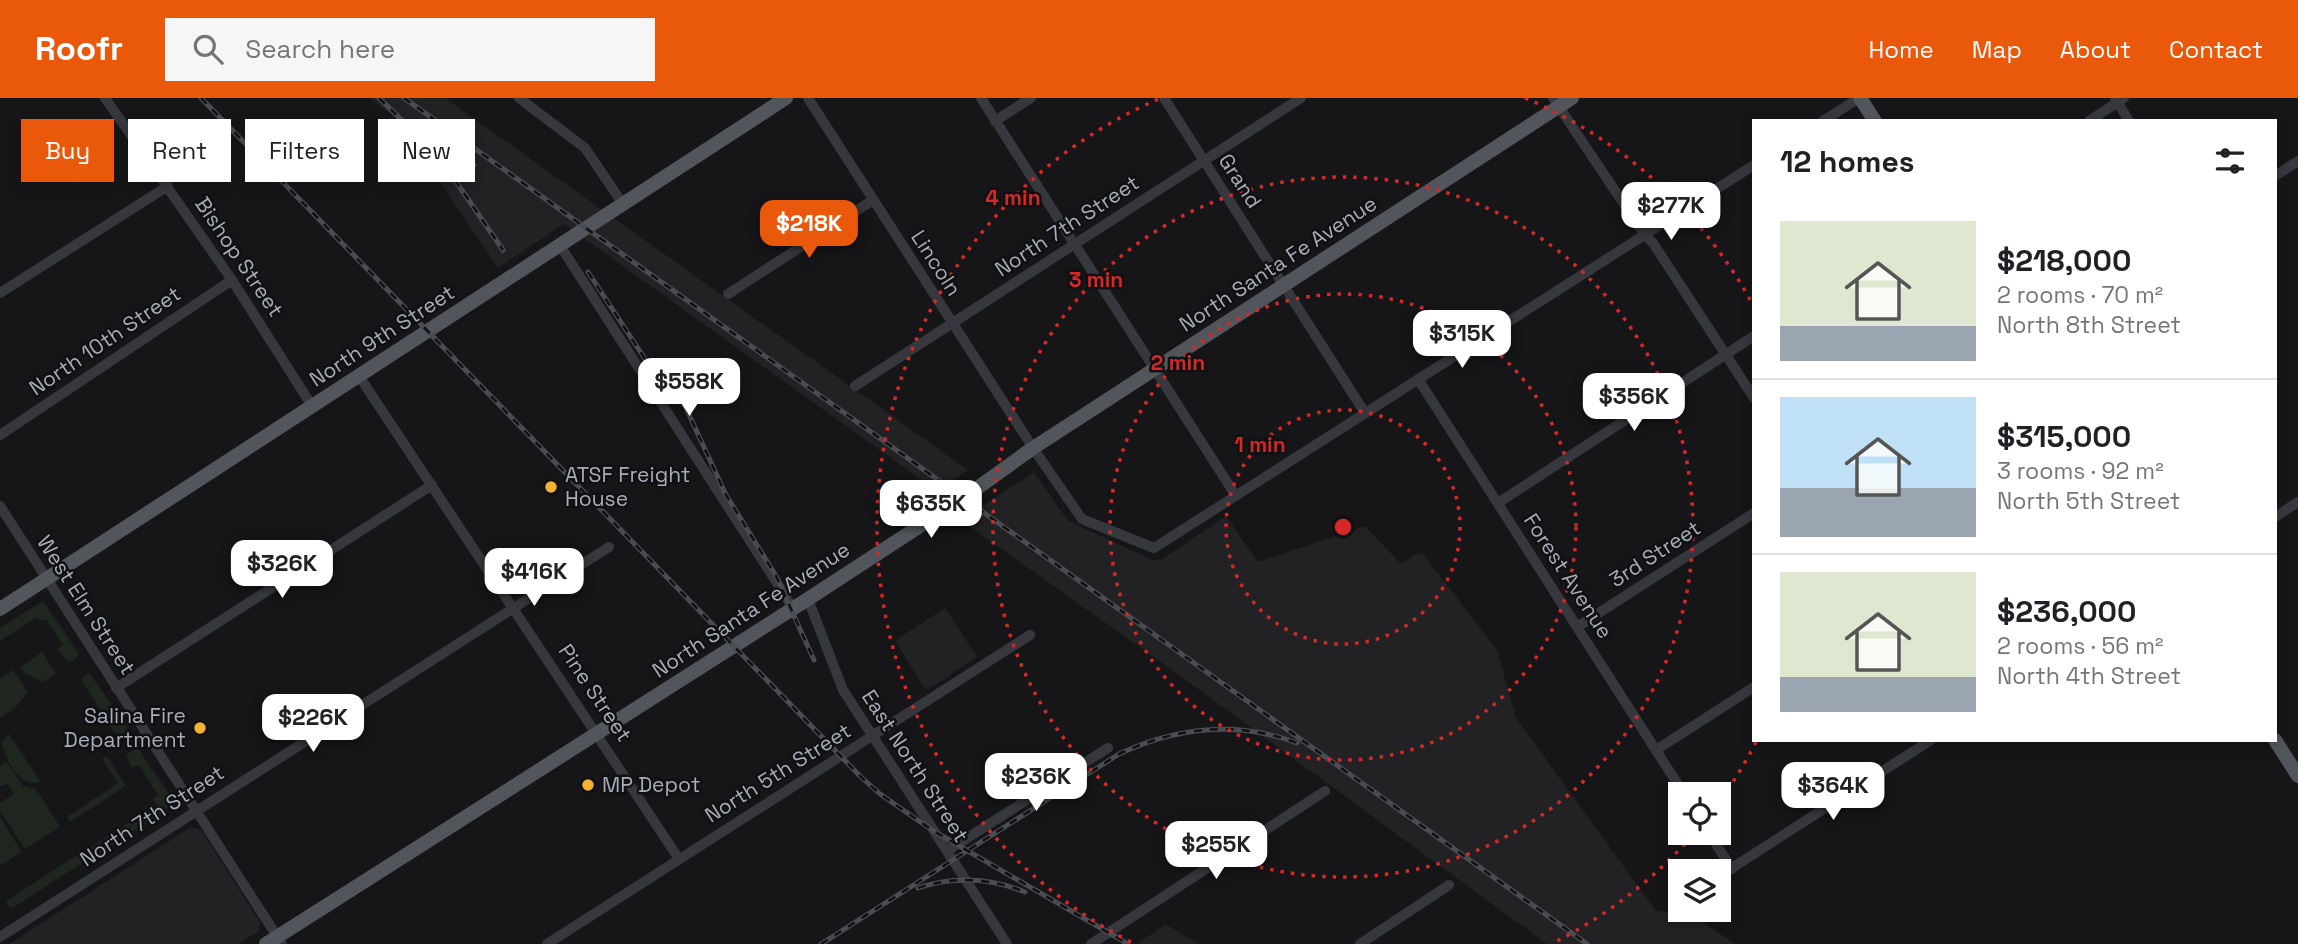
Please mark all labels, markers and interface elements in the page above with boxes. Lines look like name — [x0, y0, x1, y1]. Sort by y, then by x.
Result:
search box — [165, 18, 655, 81]
text: Roofr — [35, 28, 123, 70]
icon: search — [189, 30, 227, 68]
text: Search here — [245, 32, 395, 66]
text: Home — [1868, 34, 1934, 65]
text: Map — [1972, 34, 2022, 65]
text: About — [2060, 34, 2131, 65]
text: Contact — [2169, 34, 2263, 65]
chip: Buy — [21, 119, 114, 182]
chip: Rent — [128, 119, 231, 182]
chip: Filters — [245, 119, 364, 182]
chip: New — [378, 119, 475, 182]
text: 12 homes — [1780, 142, 1915, 181]
icon: filters — [2211, 142, 2249, 180]
street label: Grand — [1213, 148, 1268, 213]
street label: North 7th Street — [989, 169, 1144, 282]
pin: $277K — [1622, 183, 1720, 242]
text: 4 min — [985, 184, 1041, 211]
street label: North Santa Fe Avenue — [1174, 190, 1382, 338]
text: $277K — [1637, 190, 1705, 220]
street label: Bishop Street — [189, 192, 289, 322]
pin: $218K — [760, 200, 858, 260]
text: $218K — [776, 208, 842, 238]
street label: Lincoln — [905, 225, 968, 301]
text: $218,000 — [1997, 241, 2131, 280]
icon: home — [1836, 249, 1920, 333]
text: 3 min — [1069, 266, 1123, 293]
street label: North 9th Street — [304, 279, 459, 393]
street label: North 10th Street — [24, 280, 186, 401]
text: 2 rooms · 70 m² — [1997, 280, 2163, 310]
pin: $315K — [1413, 310, 1511, 370]
text: North 8th Street — [1997, 310, 2181, 340]
text: $315K — [1429, 318, 1495, 348]
text: 2 min — [1151, 349, 1205, 376]
pin: $558K — [640, 358, 738, 418]
text: $558K — [654, 366, 724, 396]
pin: $356K — [1585, 374, 1683, 433]
text: $356K — [1599, 381, 1669, 411]
text: $315,000 — [1997, 417, 2131, 456]
icon: home — [1836, 425, 1920, 509]
text: 1 min — [1234, 431, 1286, 458]
text: 3 rooms · 92 m² — [1997, 456, 2164, 486]
place label: ATSF Freight House — [565, 461, 690, 512]
marker: ATSF Freight House — [543, 479, 559, 495]
pin: $635K — [882, 480, 980, 540]
text: North 5th Street — [1997, 486, 2180, 516]
text: $635K — [896, 488, 966, 518]
street label: Forest Avenue — [1518, 508, 1619, 643]
street label: 3rd Street — [1604, 514, 1705, 593]
centre of rings — [1331, 515, 1355, 539]
street label: West Elm Street — [31, 530, 142, 680]
street label: North Santa Fe Avenue — [647, 536, 855, 684]
pin: $326K — [233, 540, 331, 600]
text: $326K — [247, 548, 317, 578]
pin: $416K — [485, 548, 583, 608]
text: $416K — [501, 556, 567, 586]
text: $236,000 — [1997, 592, 2137, 631]
icon: home — [1836, 600, 1920, 684]
text: 2 rooms · 56 m² — [1997, 631, 2163, 661]
street label: Pine Street — [553, 638, 638, 747]
text: North 4th Street — [1997, 661, 2181, 691]
street label: East North Street — [856, 684, 975, 847]
pin: $226K — [264, 694, 362, 754]
place label: Salina Fire Department — [64, 702, 186, 753]
text: $226K — [278, 702, 348, 732]
street label: North 5th Street — [700, 717, 856, 828]
marker: Salina Fire Department — [192, 720, 208, 736]
pin: $236K — [987, 754, 1085, 813]
street label: North 7th Street — [74, 759, 229, 872]
text: $236K — [1001, 761, 1071, 791]
pin: $364K — [1784, 762, 1882, 822]
text: $364K — [1797, 770, 1869, 800]
place label: MP Depot — [602, 771, 700, 798]
marker: MP Depot — [580, 777, 596, 793]
map controls — [1668, 782, 1731, 922]
button: locate — [1668, 782, 1731, 845]
pin: $255K — [1167, 822, 1265, 881]
text: $255K — [1181, 829, 1251, 859]
button: layers — [1668, 859, 1731, 922]

